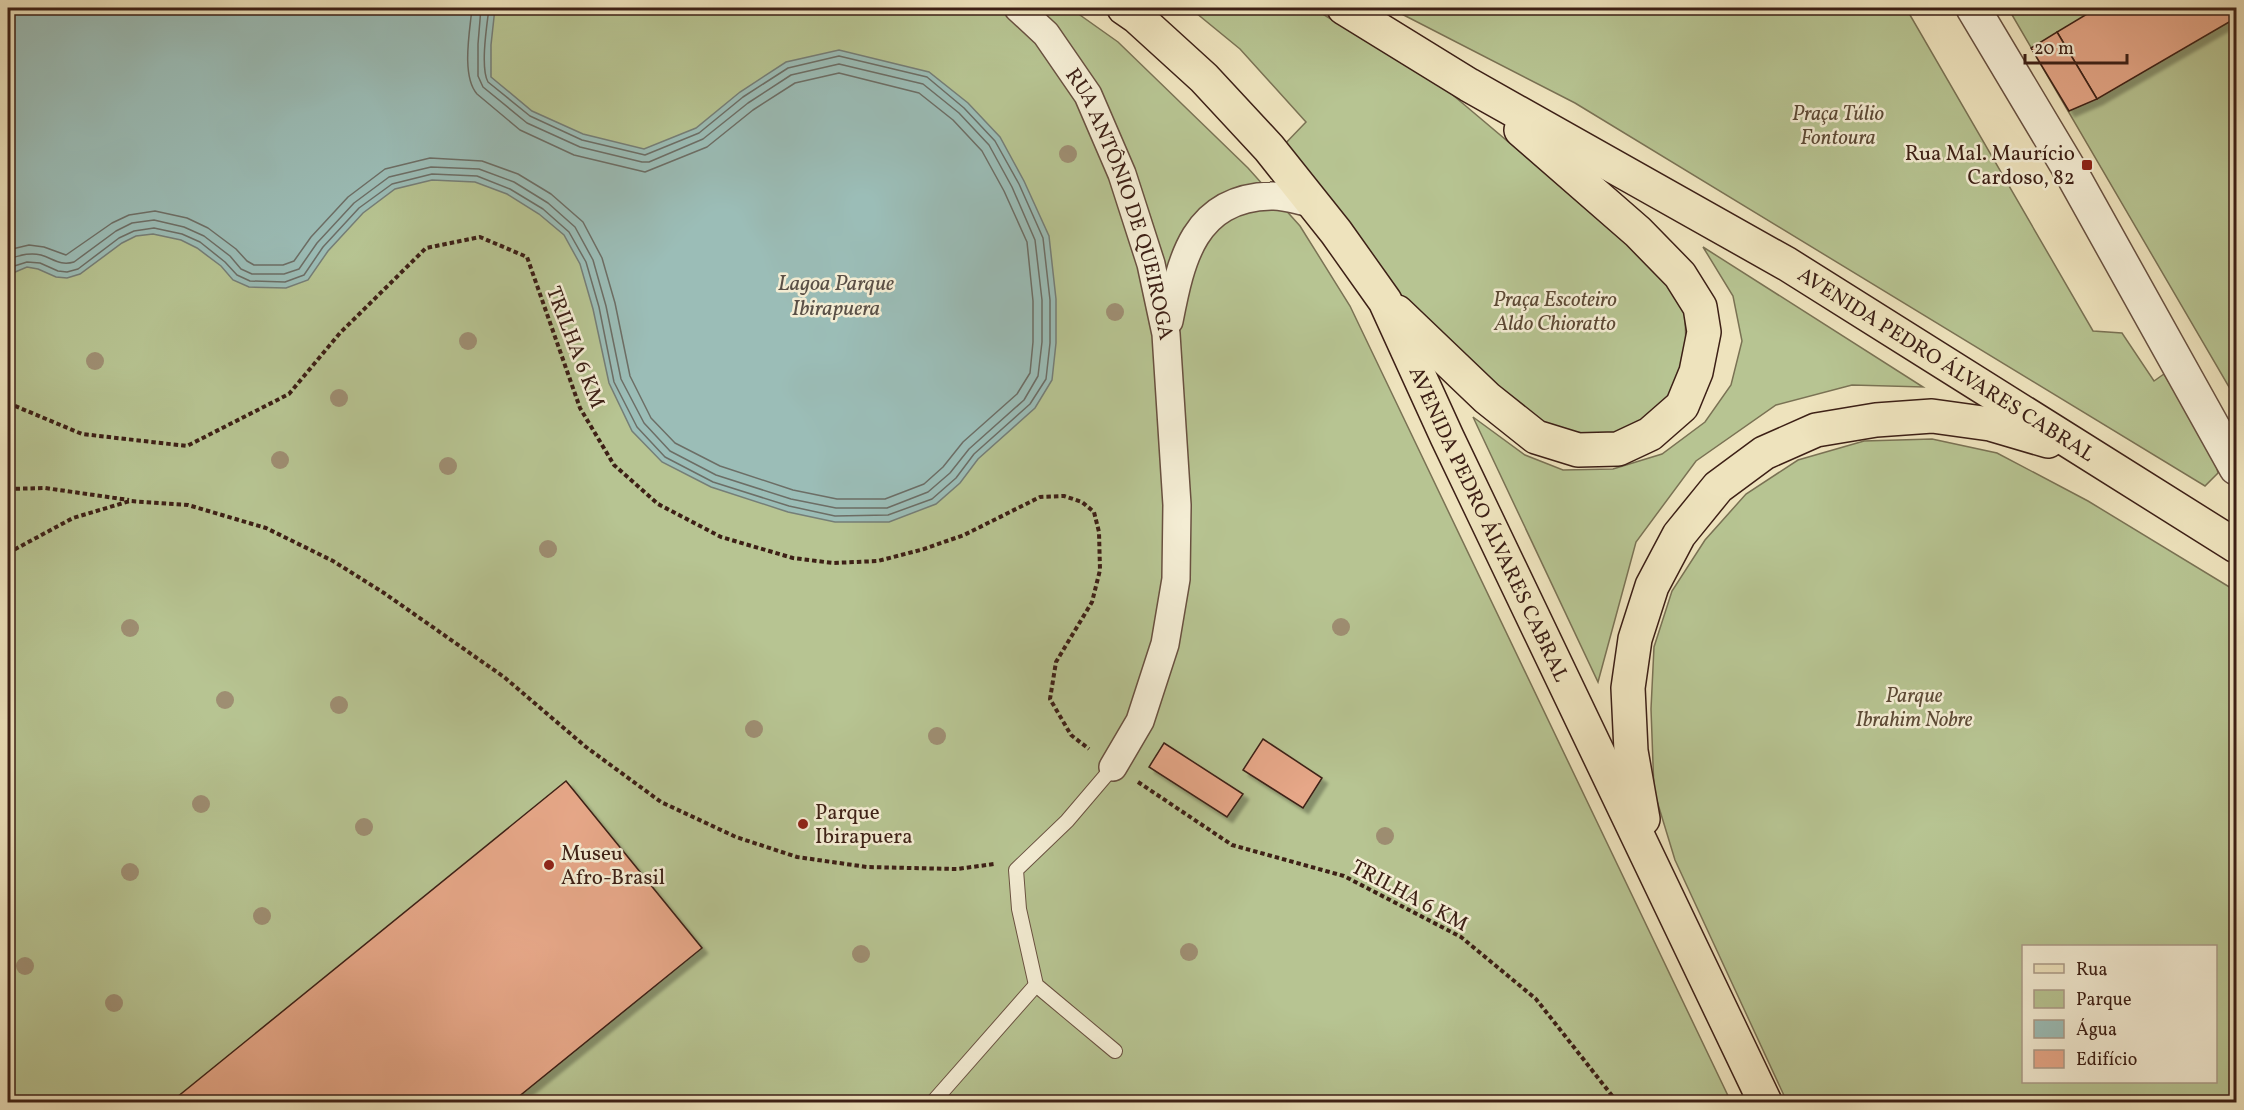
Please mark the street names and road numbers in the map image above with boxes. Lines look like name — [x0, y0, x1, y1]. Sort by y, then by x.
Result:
street label: RUA ANTÔNIO DE QUEIROGA — [1058, 63, 1180, 343]
street label: AVENIDA PEDRO ÁLVARES CABRAL — [1792, 261, 2100, 470]
street label: TRILHA 6 KM — [538, 282, 611, 413]
street label: AVENIDA PEDRO ÁLVARES CABRAL — [1401, 362, 1575, 687]
street label: TRILHA 6 KM — [1346, 853, 1473, 939]

